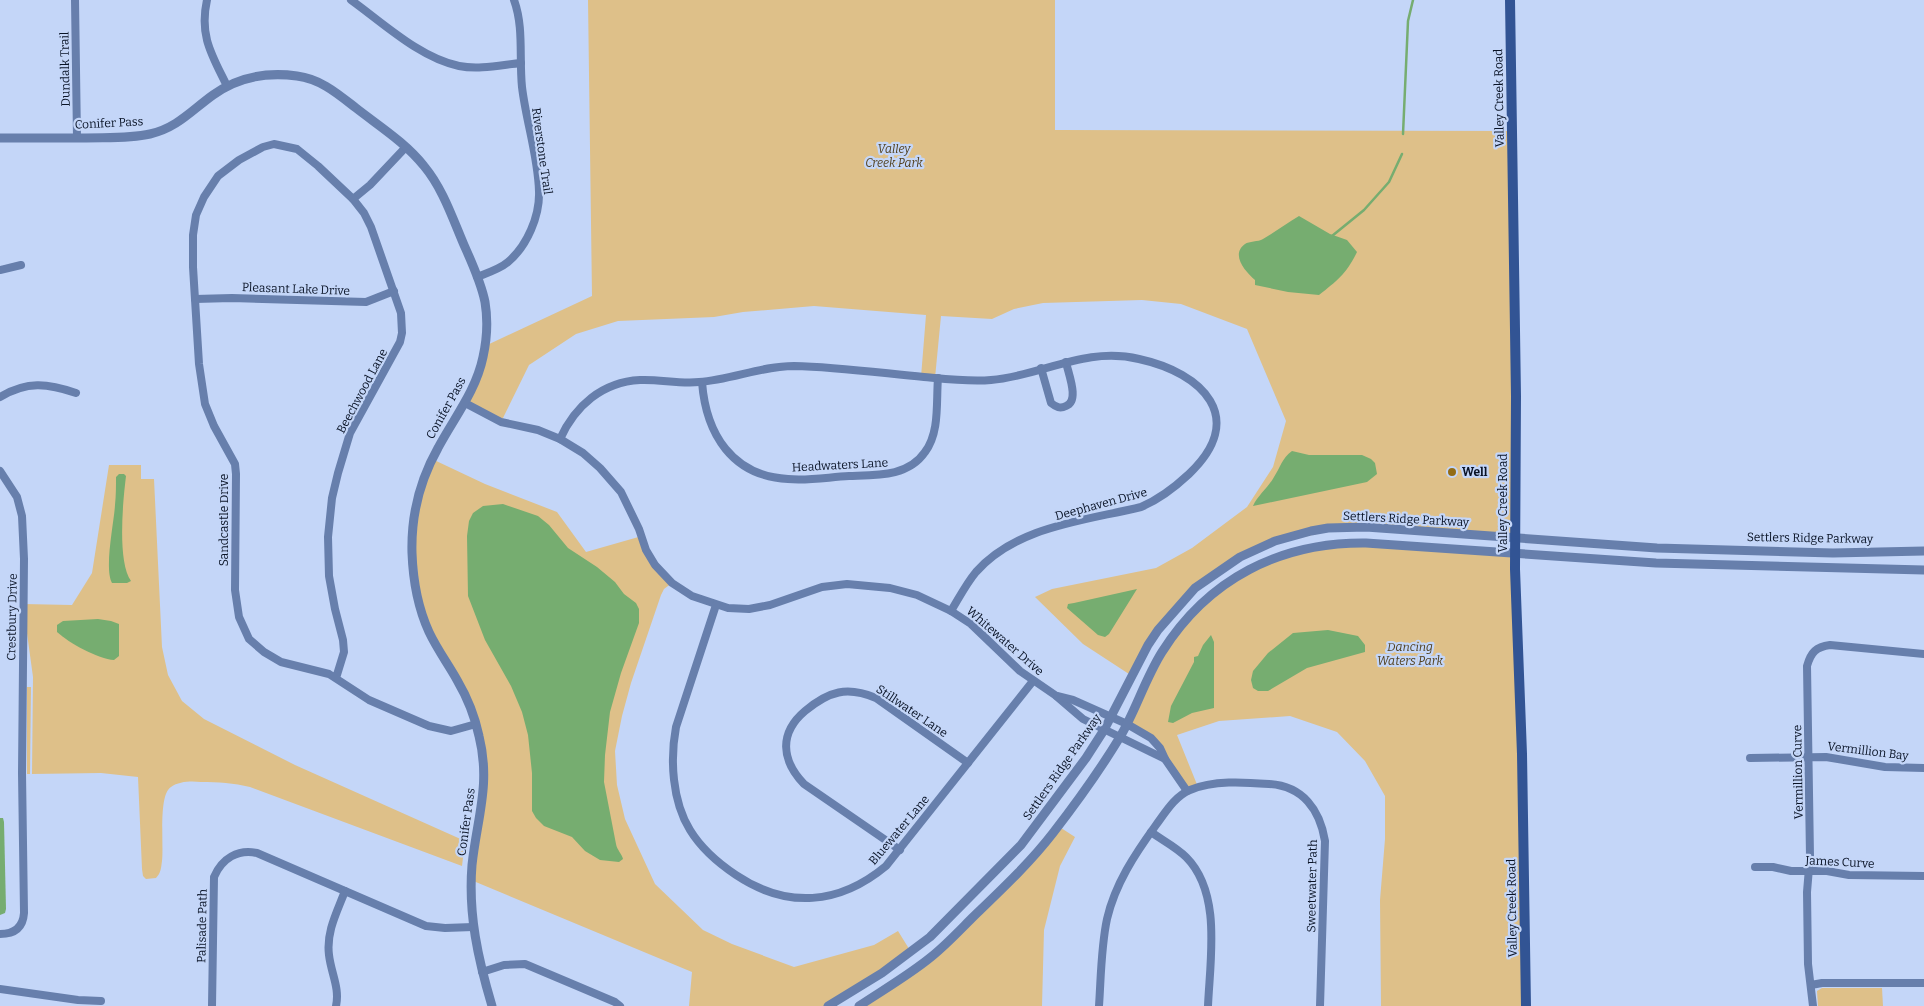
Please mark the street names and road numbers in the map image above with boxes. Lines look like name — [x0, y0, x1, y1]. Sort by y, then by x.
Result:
street label: Dundalk Trail — [57, 31, 73, 107]
street label: Valley Creek Road — [1491, 48, 1507, 148]
street label: Riverstone Trail — [529, 107, 555, 196]
street label: Conifer Pass — [74, 114, 144, 132]
street label: Pleasant Lake Drive — [242, 280, 350, 298]
street label: Beechwood Lane — [334, 346, 390, 436]
street label: Conifer Pass — [423, 374, 469, 441]
street label: Valley Creek Road — [1496, 454, 1510, 552]
street label: Headwaters Lane — [791, 455, 889, 475]
street label: Sandcastle Drive — [217, 474, 231, 566]
street label: Deephaven Drive — [1053, 485, 1149, 523]
street label: Settlers Ridge Parkway — [1342, 509, 1470, 529]
street label: Settlers Ridge Parkway — [1747, 530, 1874, 546]
street label: Crestbury Drive — [4, 573, 20, 661]
street label: Whitewater Drive — [964, 604, 1046, 678]
street label: Stillwater Lane — [874, 682, 950, 740]
street label: Settlers Ridge Parkway — [1020, 711, 1104, 823]
street label: Vermillion Curve — [1790, 725, 1806, 819]
street label: Vermillion Bay — [1827, 739, 1910, 763]
street label: Conifer Pass — [454, 787, 478, 857]
street label: Bluewater Lane — [866, 792, 932, 868]
street label: Sweetwater Path — [1304, 839, 1320, 933]
street label: James Curve — [1804, 853, 1875, 871]
street label: Valley Creek Road — [1504, 858, 1520, 958]
street label: Palisade Path — [194, 888, 210, 963]

